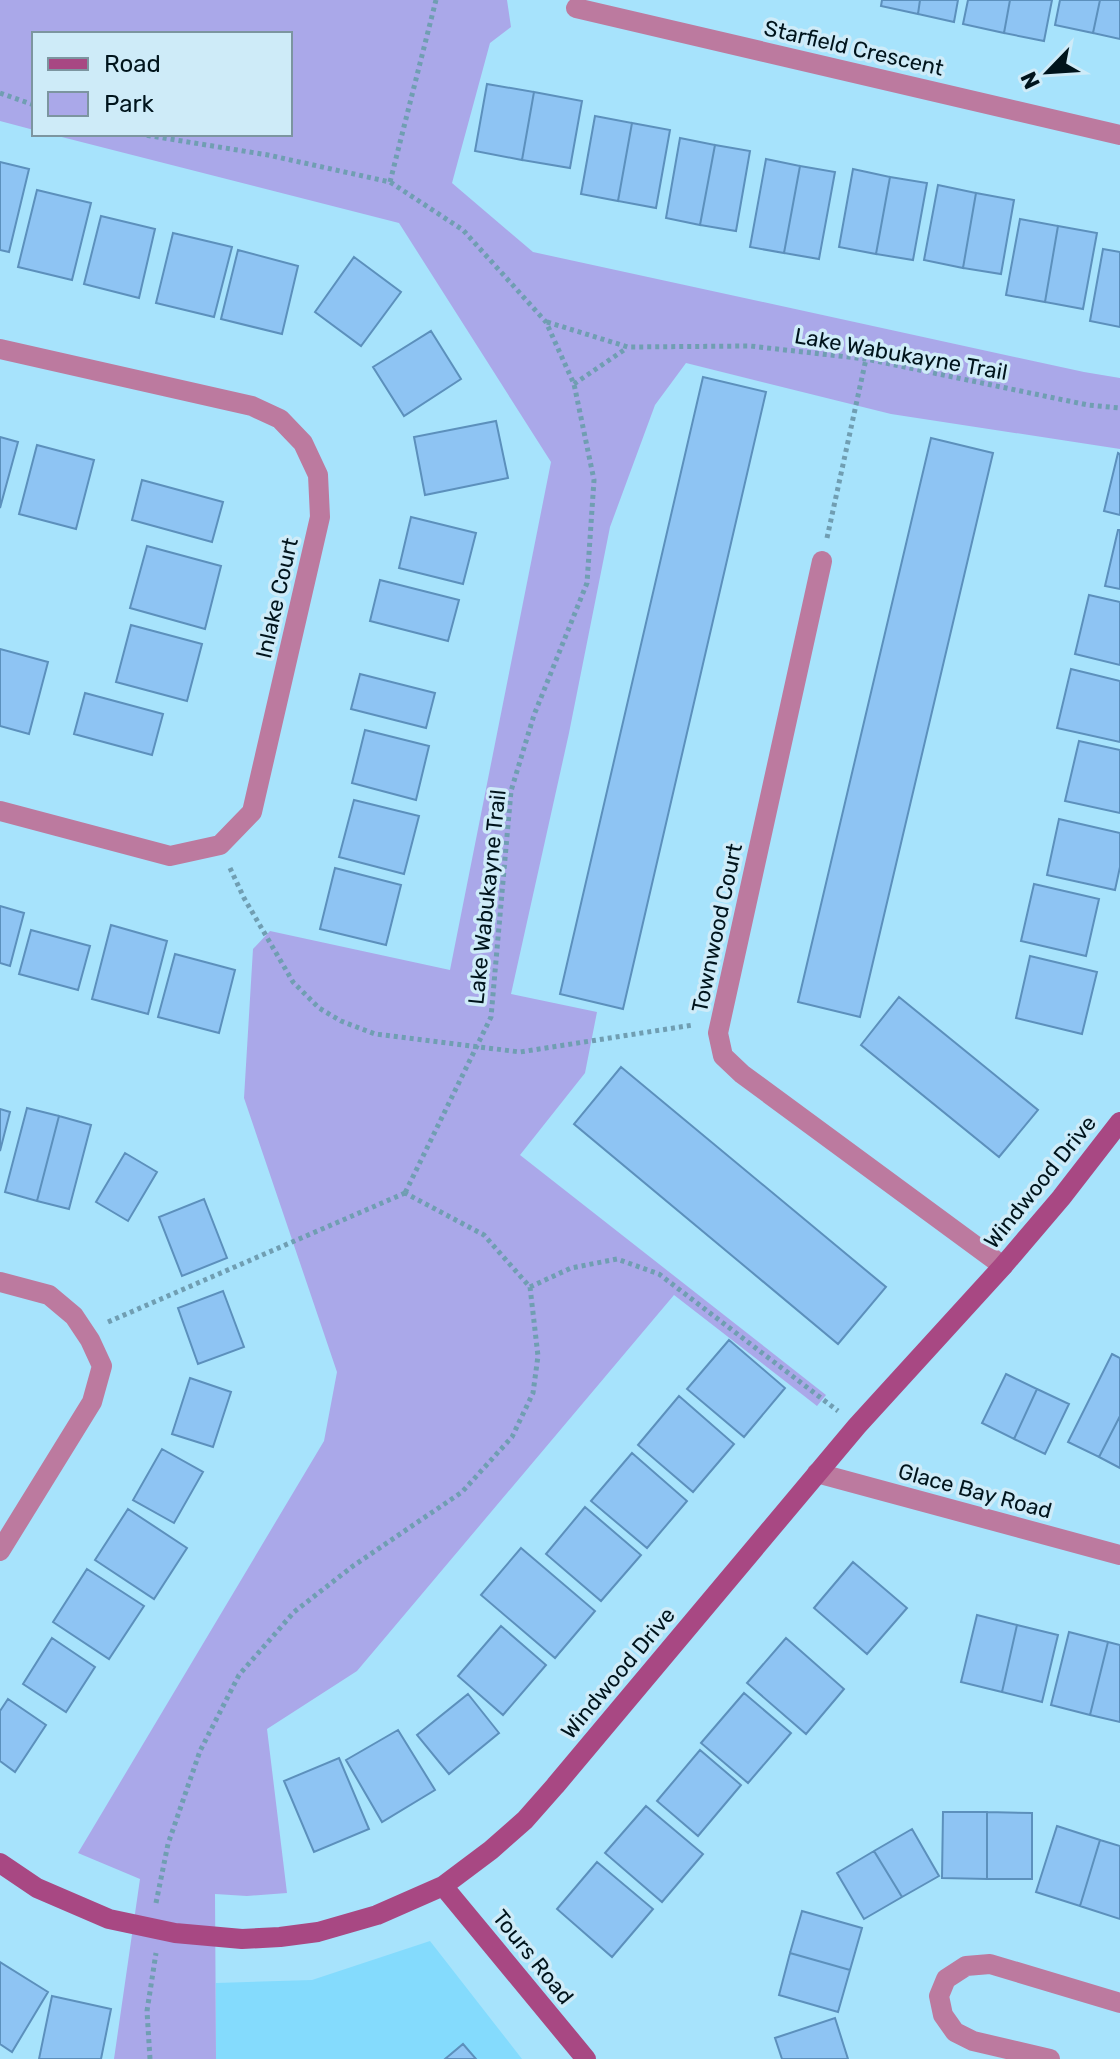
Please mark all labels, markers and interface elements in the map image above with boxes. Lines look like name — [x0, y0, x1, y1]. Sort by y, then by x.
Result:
street label: Starfield Crescent — [762, 14, 947, 82]
legend — [32, 32, 292, 136]
north arrow — [1008, 32, 1088, 112]
text: Road — [104, 50, 161, 78]
text: N — [1015, 67, 1046, 93]
text: Park — [104, 90, 155, 118]
street label: Lake Wabukayne Trail — [792, 322, 1010, 386]
street label: Inlake Court — [250, 535, 304, 661]
street label: Lake Wabukayne Trail — [462, 788, 512, 1006]
street label: Townwood Court — [686, 841, 748, 1015]
street label: Windwood Drive — [978, 1110, 1102, 1254]
street label: Glace Bay Road — [895, 1458, 1055, 1524]
street label: Windwood Drive — [555, 1602, 681, 1744]
street label: Tours Road — [487, 1904, 579, 2010]

